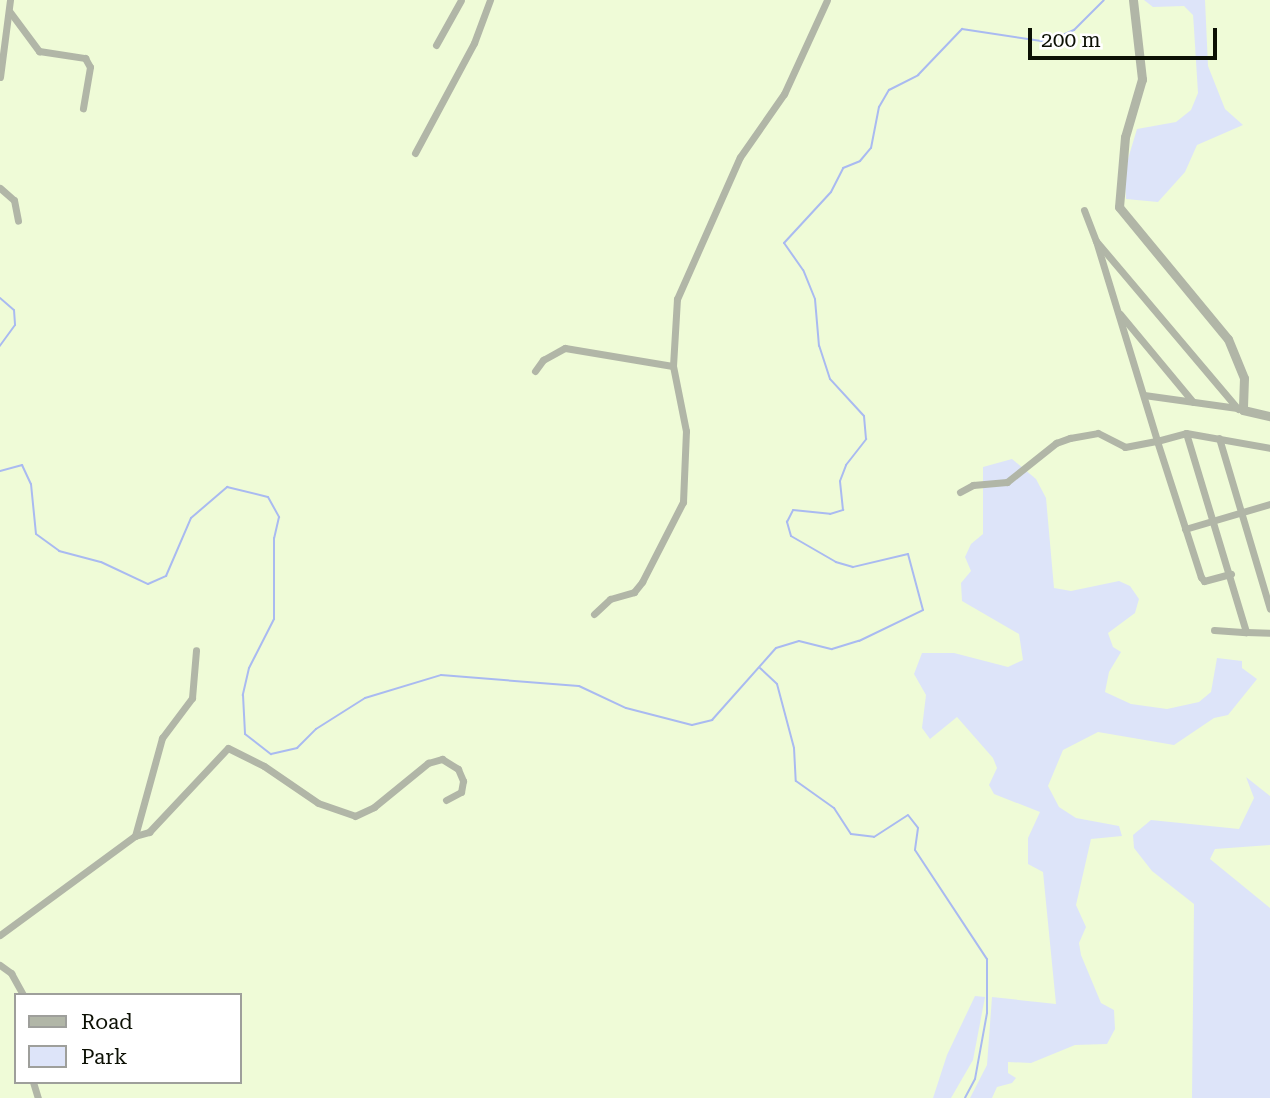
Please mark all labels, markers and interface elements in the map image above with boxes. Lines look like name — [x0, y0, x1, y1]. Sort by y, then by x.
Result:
scale bar — [1032, 14, 1221, 58]
text: 200 m — [1041, 28, 1101, 52]
legend — [14, 993, 242, 1084]
text: Road — [81, 1010, 133, 1034]
text: Park — [81, 1045, 127, 1069]

